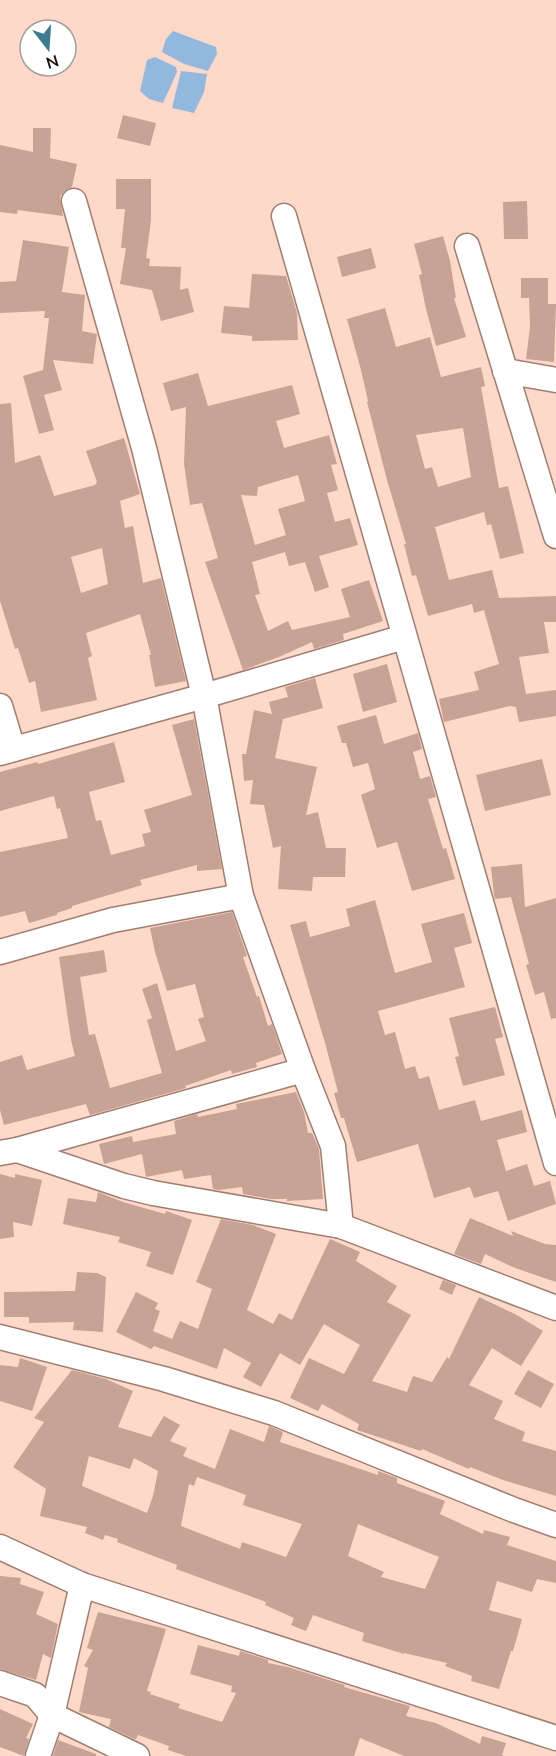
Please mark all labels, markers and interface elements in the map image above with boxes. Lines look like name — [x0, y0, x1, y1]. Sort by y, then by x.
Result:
north arrow — [18, 18, 78, 78]
text: N — [44, 51, 61, 74]

